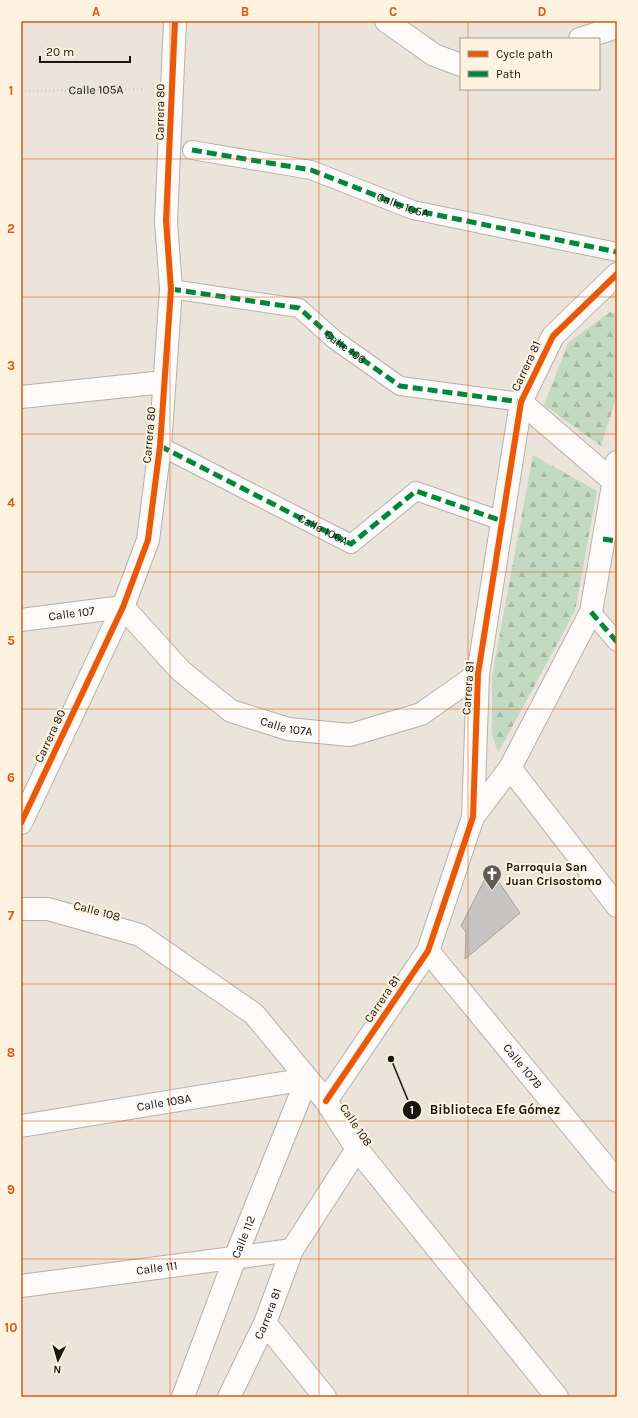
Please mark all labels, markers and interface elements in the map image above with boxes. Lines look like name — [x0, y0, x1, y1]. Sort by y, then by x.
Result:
text: A — [92, 4, 100, 19]
text: B — [241, 4, 249, 19]
text: C — [389, 4, 397, 19]
text: D — [538, 4, 547, 19]
scale bar — [40, 38, 130, 64]
legend — [460, 38, 600, 90]
text: 20 m — [46, 45, 74, 59]
text: Cycle path — [496, 47, 553, 61]
text: Path — [496, 67, 521, 81]
street label: Calle 105A — [69, 82, 123, 97]
text: 1 — [9, 83, 13, 98]
street label: Carrera 80 — [153, 83, 167, 141]
street label: Calle 105A — [375, 189, 430, 220]
text: 2 — [7, 221, 15, 236]
street label: Calle 106 — [322, 327, 369, 367]
street label: Carrera 81 — [508, 339, 544, 393]
text: 3 — [7, 358, 15, 373]
street label: Carrera 80 — [140, 406, 158, 464]
text: 4 — [7, 495, 15, 510]
street label: Calle 106A — [295, 511, 350, 548]
street label: Calle 107 — [48, 604, 96, 623]
text: 5 — [7, 633, 15, 648]
street label: Carrera 81 — [459, 661, 477, 715]
street label: Carrera 80 — [32, 707, 68, 765]
street label: Calle 107A — [259, 714, 313, 738]
text: 6 — [7, 770, 15, 785]
place label: Parroquia San Juan Crisostomo — [506, 860, 602, 888]
church icon: Parroquia San Juan Crisostomo — [481, 863, 503, 891]
street label: Calle 108 — [72, 898, 122, 924]
text: 7 — [8, 908, 15, 923]
street label: Carrera 81 — [361, 973, 403, 1025]
street label: Calle 107B — [500, 1041, 545, 1091]
text: 8 — [7, 1045, 15, 1060]
street label: Calle 108A — [136, 1091, 193, 1114]
callout: Biblioteca Efe Gómez — [402, 1097, 568, 1122]
street label: Calle 108 — [337, 1101, 375, 1149]
text: Biblioteca Efe Gómez — [430, 1102, 560, 1117]
text: 1 — [410, 1103, 414, 1117]
text: 9 — [7, 1182, 15, 1197]
street label: Calle 112 — [229, 1214, 258, 1260]
street label: Calle 111 — [135, 1258, 178, 1278]
street label: Carrera 81 — [251, 1286, 284, 1342]
text: 10 — [5, 1320, 17, 1335]
north arrow — [38, 1340, 78, 1380]
text: N — [53, 1363, 62, 1376]

